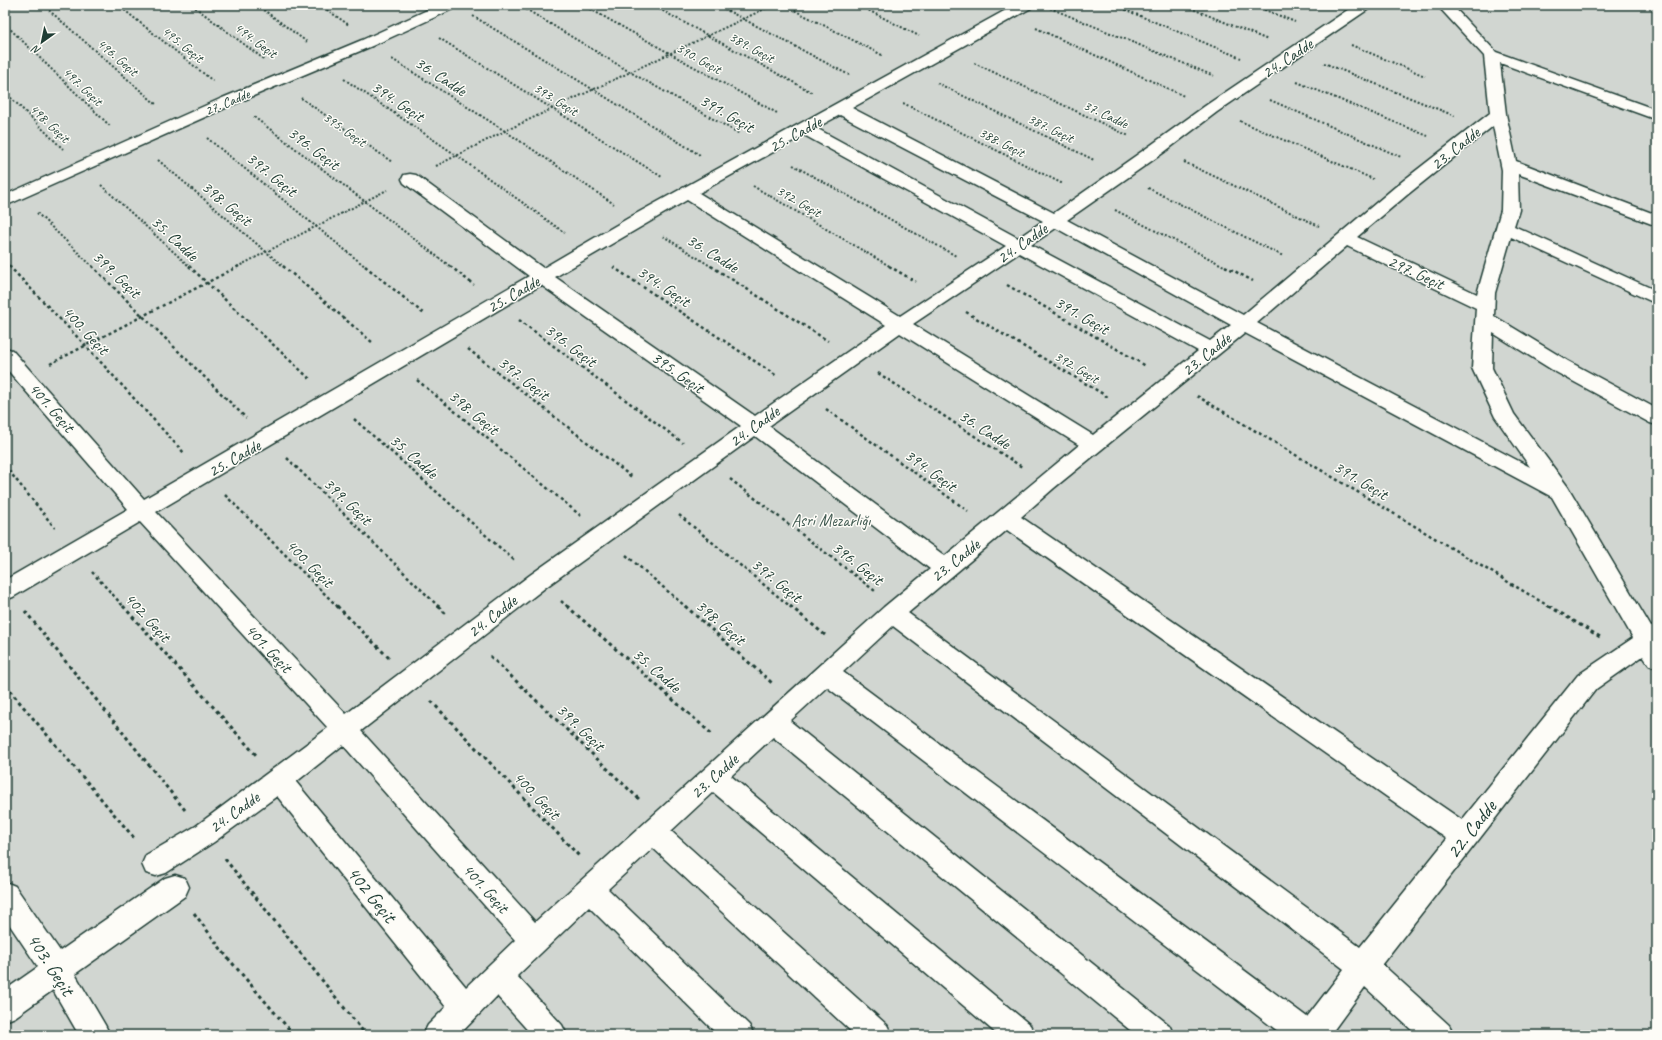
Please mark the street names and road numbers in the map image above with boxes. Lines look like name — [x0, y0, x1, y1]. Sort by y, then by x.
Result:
street label: 494. Geçit — [231, 19, 281, 63]
street label: 495. Geçit — [158, 22, 208, 67]
street label: 389. Geçit — [726, 28, 778, 67]
street label: 24. Cadde — [1258, 33, 1318, 83]
street label: 496. Geçit — [94, 35, 143, 81]
street label: 390. Geçit — [673, 39, 725, 78]
street label: 36. Cadde — [411, 52, 472, 102]
street label: 497. Geçit — [59, 63, 107, 110]
street label: 394. Geçit — [367, 76, 430, 128]
street label: 393. Geçit — [531, 79, 582, 120]
street label: 27. Cadde — [202, 85, 253, 119]
street label: 391. Geçit — [696, 90, 760, 138]
street label: 37. Cadde — [1081, 97, 1132, 133]
street label: 498. Geçit — [26, 100, 74, 147]
street label: 395. Geçit — [320, 108, 371, 151]
street label: 387. Geçit — [1025, 110, 1078, 147]
street label: 25. Cadde — [765, 111, 827, 157]
street label: 23. Cadde — [1427, 121, 1485, 175]
street label: 396. Geçit — [284, 122, 346, 176]
street label: 388. Geçit — [976, 124, 1029, 162]
street label: 397. Geçit — [242, 148, 303, 203]
street label: 398. Geçit — [197, 176, 258, 232]
street label: 392. Geçit — [773, 182, 825, 222]
street label: 35. Cadde — [147, 211, 204, 267]
street label: 24. Cadde — [993, 218, 1053, 268]
street label: 36. Cadde — [683, 229, 744, 278]
street label: 399. Geçit — [88, 246, 147, 304]
street label: 297. Geçit — [1385, 250, 1449, 295]
street label: 394. Geçit — [633, 261, 696, 313]
street label: 25. Cadde — [483, 270, 545, 318]
street label: 391. Geçit — [1051, 292, 1115, 340]
street label: 400. Geçit — [58, 302, 115, 361]
street label: 396. Geçit — [541, 319, 603, 373]
street label: 23. Cadde — [1178, 327, 1236, 381]
street label: 395. Geçit — [647, 347, 710, 399]
street label: 392. Geçit — [1052, 348, 1103, 388]
street label: 397. Geçit — [494, 352, 555, 406]
street label: 401. Geçit — [24, 378, 80, 438]
street label: 398. Geçit — [444, 385, 505, 441]
street label: 24. Cadde — [725, 400, 785, 452]
street label: 36. Cadde — [955, 405, 1016, 455]
street label: 35. Cadde — [385, 430, 443, 484]
street label: 25. Cadde — [204, 434, 266, 482]
street label: 394. Geçit — [901, 445, 963, 498]
street label: 391. Geçit — [1330, 456, 1394, 506]
street label: 399. Geçit — [319, 473, 378, 531]
street label: 23. Cadde — [927, 533, 985, 587]
street label: 400. Geçit — [281, 535, 340, 593]
street label: 396. Geçit — [828, 537, 889, 591]
street label: 397. Geçit — [747, 554, 808, 609]
street label: 402. Geçit — [120, 588, 177, 648]
street label: 24. Cadde — [463, 590, 522, 642]
street label: 398. Geçit — [691, 595, 752, 651]
street label: 401. Geçit — [241, 620, 298, 679]
street label: 35. Cadde — [628, 644, 686, 698]
street label: 399. Geçit — [552, 699, 611, 757]
street label: 23. Cadde — [686, 748, 744, 803]
street label: 400. Geçit — [509, 767, 566, 826]
street label: 24. Cadde — [205, 786, 265, 838]
street label: 22. Cadde — [1441, 794, 1503, 863]
street label: 401. Geçit — [458, 859, 515, 919]
street label: 402 Geçit — [341, 861, 403, 929]
street label: 403. Geçit — [21, 928, 81, 1002]

